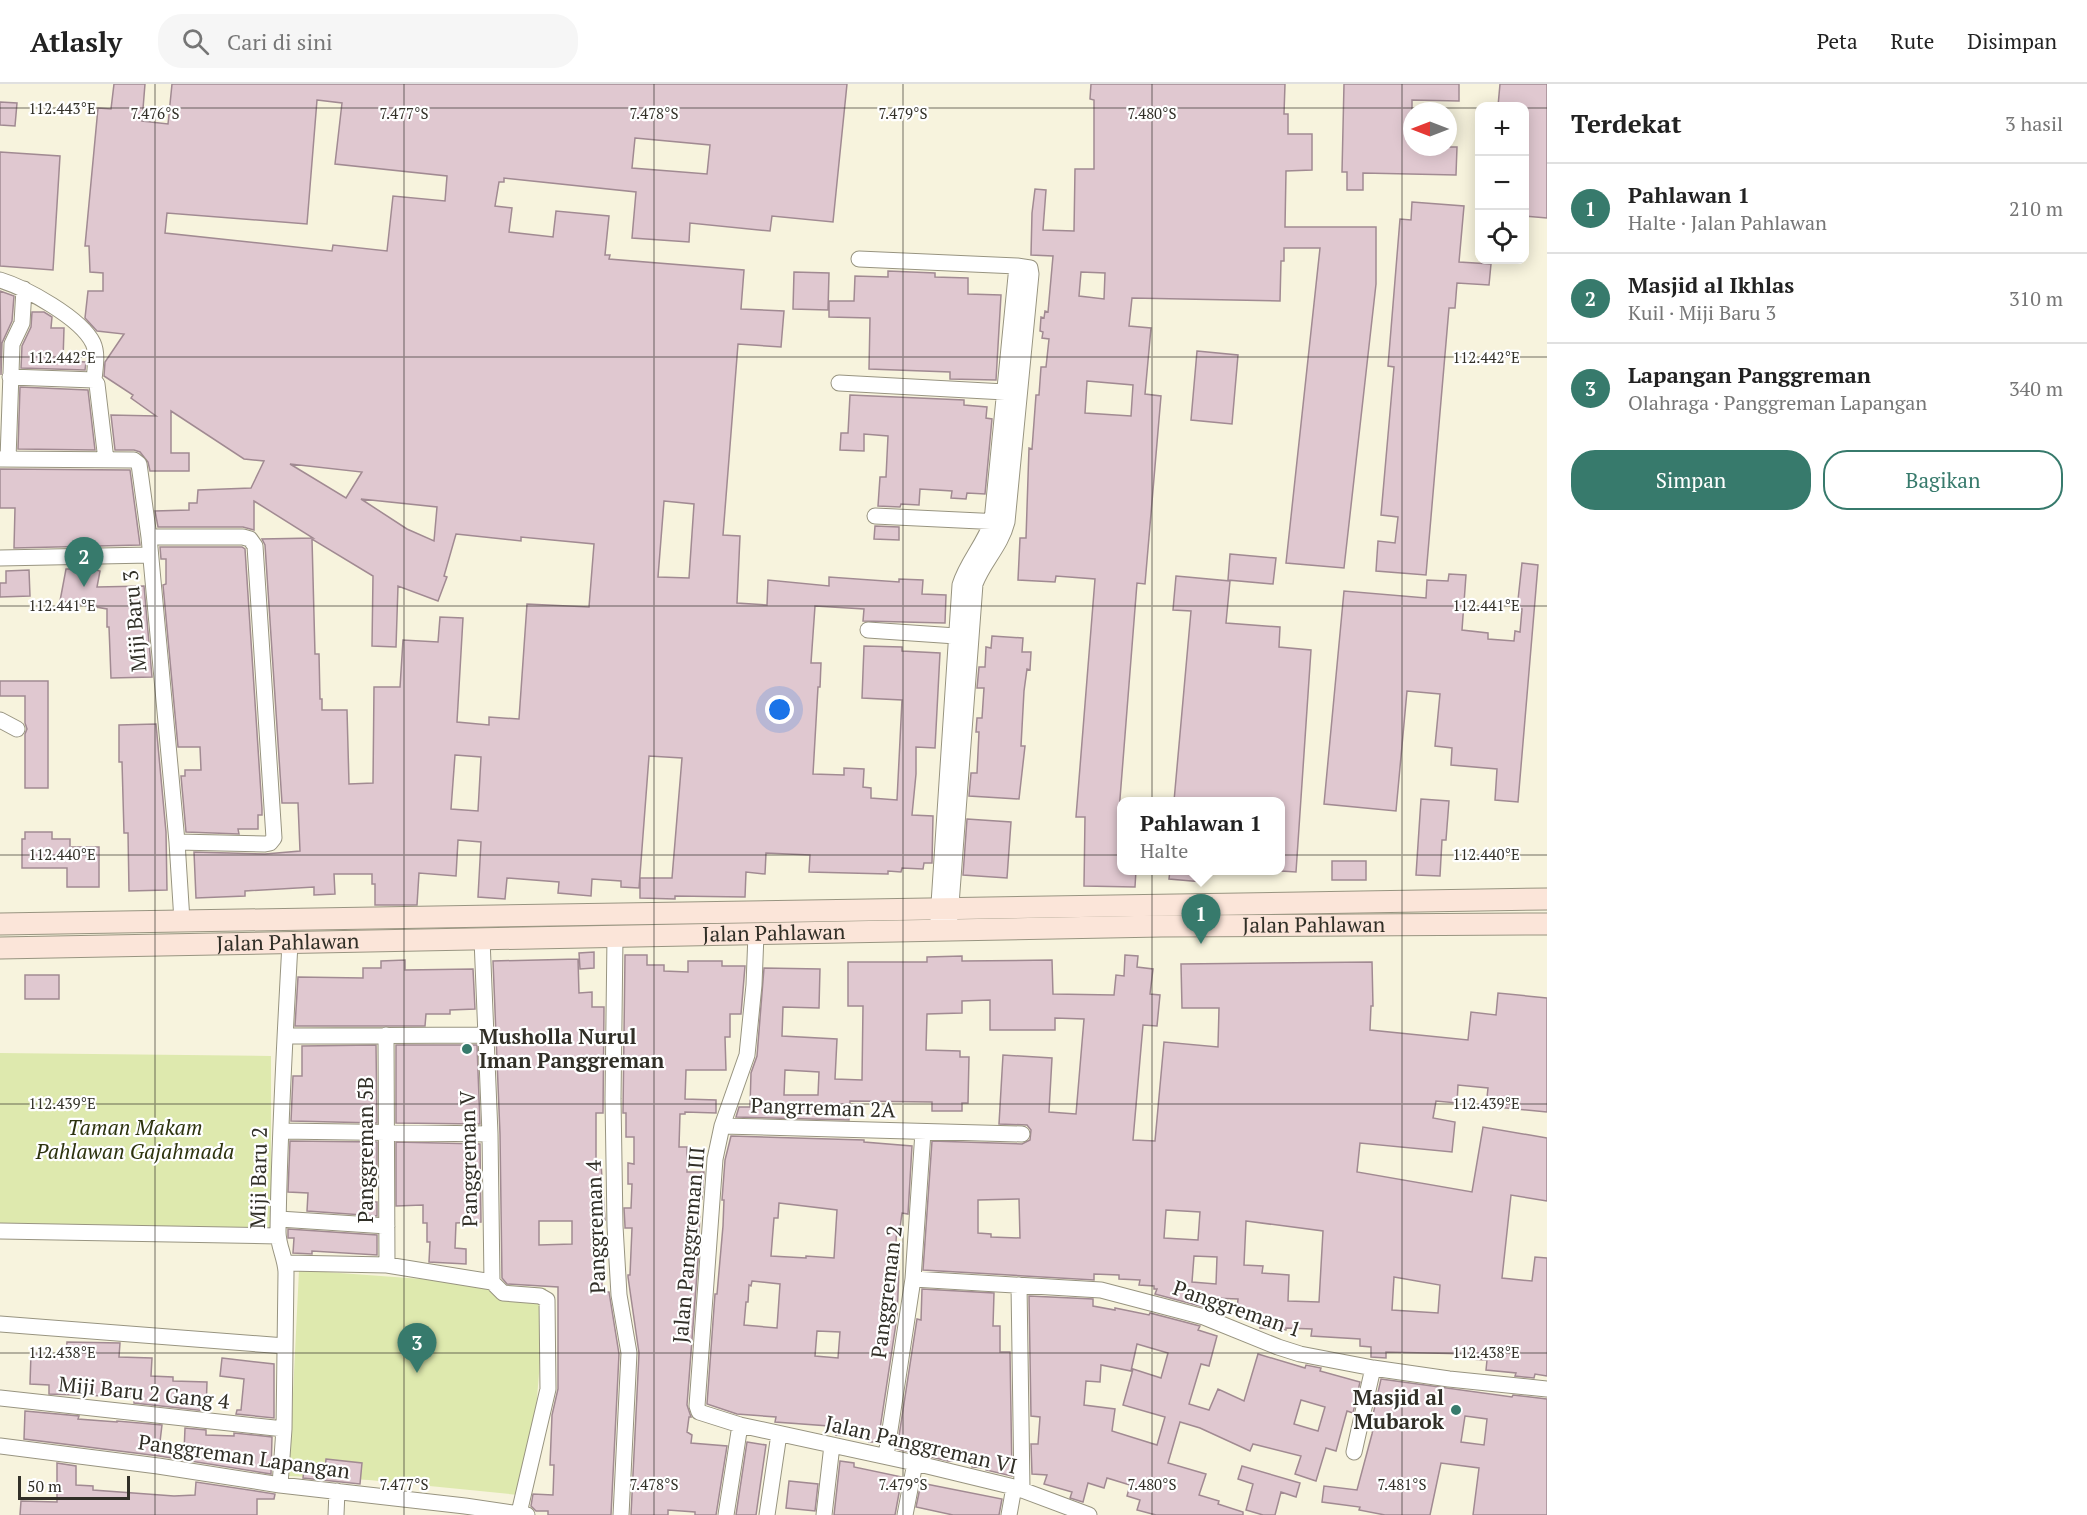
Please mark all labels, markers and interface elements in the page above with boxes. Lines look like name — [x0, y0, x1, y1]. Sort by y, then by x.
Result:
search box — [158, 14, 578, 68]
text: Atlasly — [30, 23, 122, 60]
icon: search — [179, 25, 212, 58]
text: Cari di sini — [227, 27, 333, 56]
text: Peta — [1817, 27, 1858, 55]
text: Rute — [1891, 27, 1934, 55]
text: Disimpan — [1967, 27, 2057, 55]
text: 112.443°E — [28, 98, 96, 118]
north arrow — [1403, 102, 1457, 156]
map controls — [1475, 102, 1529, 264]
button: + — [1475, 102, 1529, 156]
text: 7.476°S — [130, 103, 180, 123]
text: 7.477°S — [379, 103, 429, 123]
text: 7.478°S — [629, 103, 679, 123]
text: 7.479°S — [878, 103, 928, 123]
text: 7.480°S — [1127, 103, 1177, 123]
text: Terdekat — [1571, 106, 1682, 140]
text: 3 hasil — [2005, 110, 2063, 137]
button: − — [1475, 156, 1529, 210]
text: Pahlawan 1 — [1628, 180, 1750, 209]
text: 1 — [1585, 195, 1596, 222]
text: 210 m — [2009, 195, 2063, 222]
text: Halte · Jalan Pahlawan — [1628, 209, 1827, 236]
button: locate — [1475, 210, 1529, 264]
text: Masjid al Ikhlas — [1628, 270, 1794, 299]
text: 2 — [1585, 285, 1596, 312]
text: 310 m — [2009, 285, 2063, 312]
text: Kuil · Miji Baru 3 — [1628, 299, 1776, 326]
text: 112.442°E — [28, 347, 96, 367]
text: 112.442°E — [1452, 347, 1520, 367]
text: Lapangan Panggreman — [1628, 360, 1871, 389]
text: 3 — [1585, 375, 1596, 402]
text: 340 m — [2009, 375, 2063, 402]
text: Olahraga · Panggreman Lapangan — [1628, 389, 1927, 416]
button: Simpan — [1571, 450, 1811, 510]
button: Bagikan — [1823, 450, 2063, 510]
pin: 2 — [64, 538, 104, 587]
street label: Miji Baru 3 — [116, 569, 152, 673]
text: 112.441°E — [28, 595, 96, 615]
text: 112.441°E — [1452, 595, 1520, 615]
your location — [765, 695, 794, 724]
popup — [1117, 797, 1285, 875]
text: Pahlawan 1 — [1140, 808, 1262, 837]
text: Halte — [1140, 837, 1188, 864]
text: 112.440°E — [28, 844, 96, 864]
text: 112.440°E — [1452, 844, 1520, 864]
pin: 1 — [1182, 894, 1220, 944]
street label: Jalan Pahlawan — [1242, 910, 1386, 939]
street label: Jalan Pahlawan — [702, 917, 846, 948]
street label: Jalan Pahlawan — [216, 926, 360, 957]
place label: Musholla Nurul Iman Panggreman — [479, 1022, 665, 1074]
marker: Musholla Nurul Iman Panggreman — [460, 1042, 474, 1056]
street label: Panggreman 5B — [351, 1077, 379, 1223]
street label: Panggreman V — [453, 1090, 483, 1227]
street label: Pangrreman 2A — [750, 1090, 897, 1124]
text: 112.439°E — [28, 1093, 96, 1113]
text: 112.439°E — [1452, 1093, 1520, 1113]
park label: Taman Makam Pahlawan Gajahmada — [35, 1113, 234, 1165]
street label: Miji Baru 2 — [243, 1127, 273, 1229]
street label: Jalan Panggreman III — [665, 1146, 711, 1344]
street label: Panggreman 4 — [579, 1159, 611, 1294]
street label: Panggreman 2 — [864, 1224, 908, 1360]
street label: Panggreman 1 — [1170, 1273, 1305, 1343]
pin: 3 — [398, 1324, 436, 1373]
text: 112.438°E — [28, 1342, 96, 1362]
text: 112.438°E — [1452, 1342, 1520, 1362]
street label: Miji Baru 2 Gang 4 — [57, 1369, 232, 1415]
place label: Masjid al Mubarok — [1353, 1383, 1445, 1435]
marker: Masjid al Mubarok — [1449, 1403, 1463, 1417]
street label: Jalan Panggreman VI — [823, 1408, 1020, 1480]
street label: Panggreman Lapangan — [136, 1427, 352, 1485]
scale bar — [18, 1473, 130, 1500]
text: 7.477°S — [379, 1474, 429, 1494]
text: 7.478°S — [629, 1474, 679, 1494]
text: 7.479°S — [878, 1474, 928, 1494]
text: 7.480°S — [1127, 1474, 1177, 1494]
text: 7.481°S — [1377, 1474, 1427, 1494]
text: 50 m — [27, 1475, 62, 1497]

